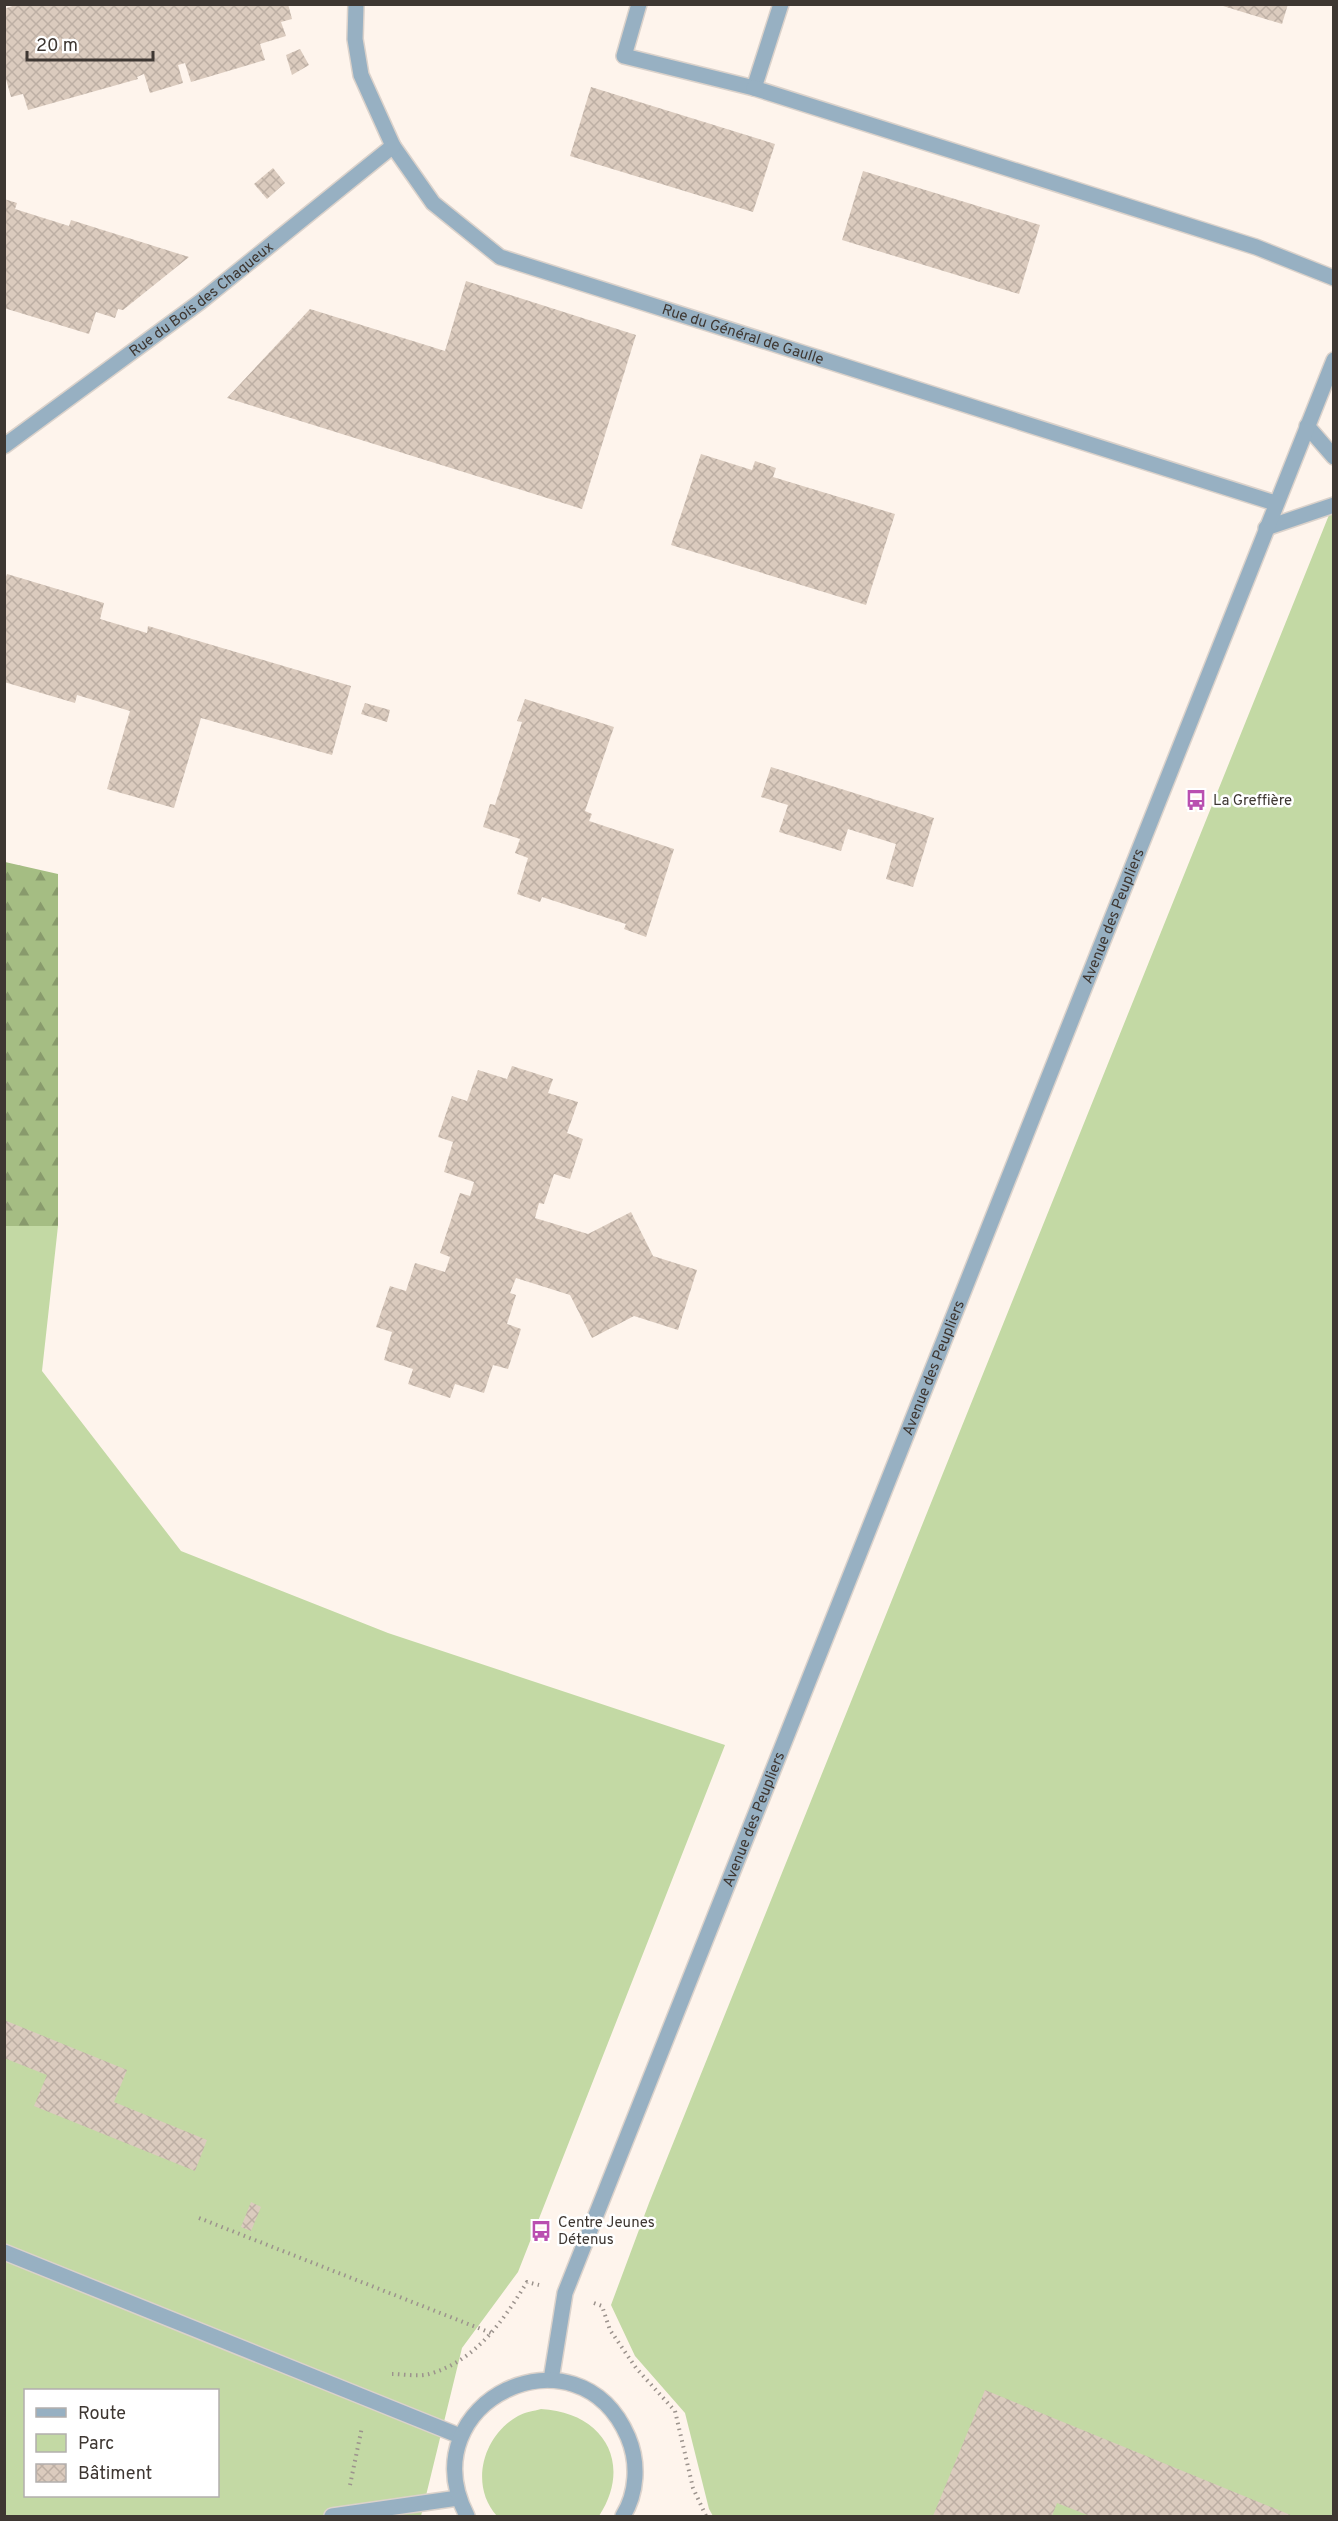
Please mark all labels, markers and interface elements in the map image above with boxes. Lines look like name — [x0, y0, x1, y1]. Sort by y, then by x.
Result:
scale bar — [27, 24, 153, 62]
text: 20 m — [36, 35, 78, 58]
street label: Rue du Bois des Chaqueux — [126, 238, 278, 362]
street label: Rue du Général de Gaulle — [659, 301, 826, 370]
bus stop icon: La Greffière — [1184, 788, 1208, 812]
place label: La Greffière — [1213, 792, 1292, 811]
street label: Avenue des Peupliers — [1079, 846, 1150, 987]
street label: Avenue des Peupliers — [899, 1298, 970, 1439]
street label: Avenue des Peupliers — [719, 1749, 790, 1890]
place label: Centre Jeunes Détenus — [558, 2214, 655, 2250]
bus stop icon: Centre Jeunes Détenus — [529, 2219, 553, 2243]
legend — [24, 2389, 219, 2497]
text: Route — [78, 2403, 126, 2426]
text: Parc — [78, 2433, 114, 2456]
text: Bâtiment — [78, 2463, 152, 2486]

